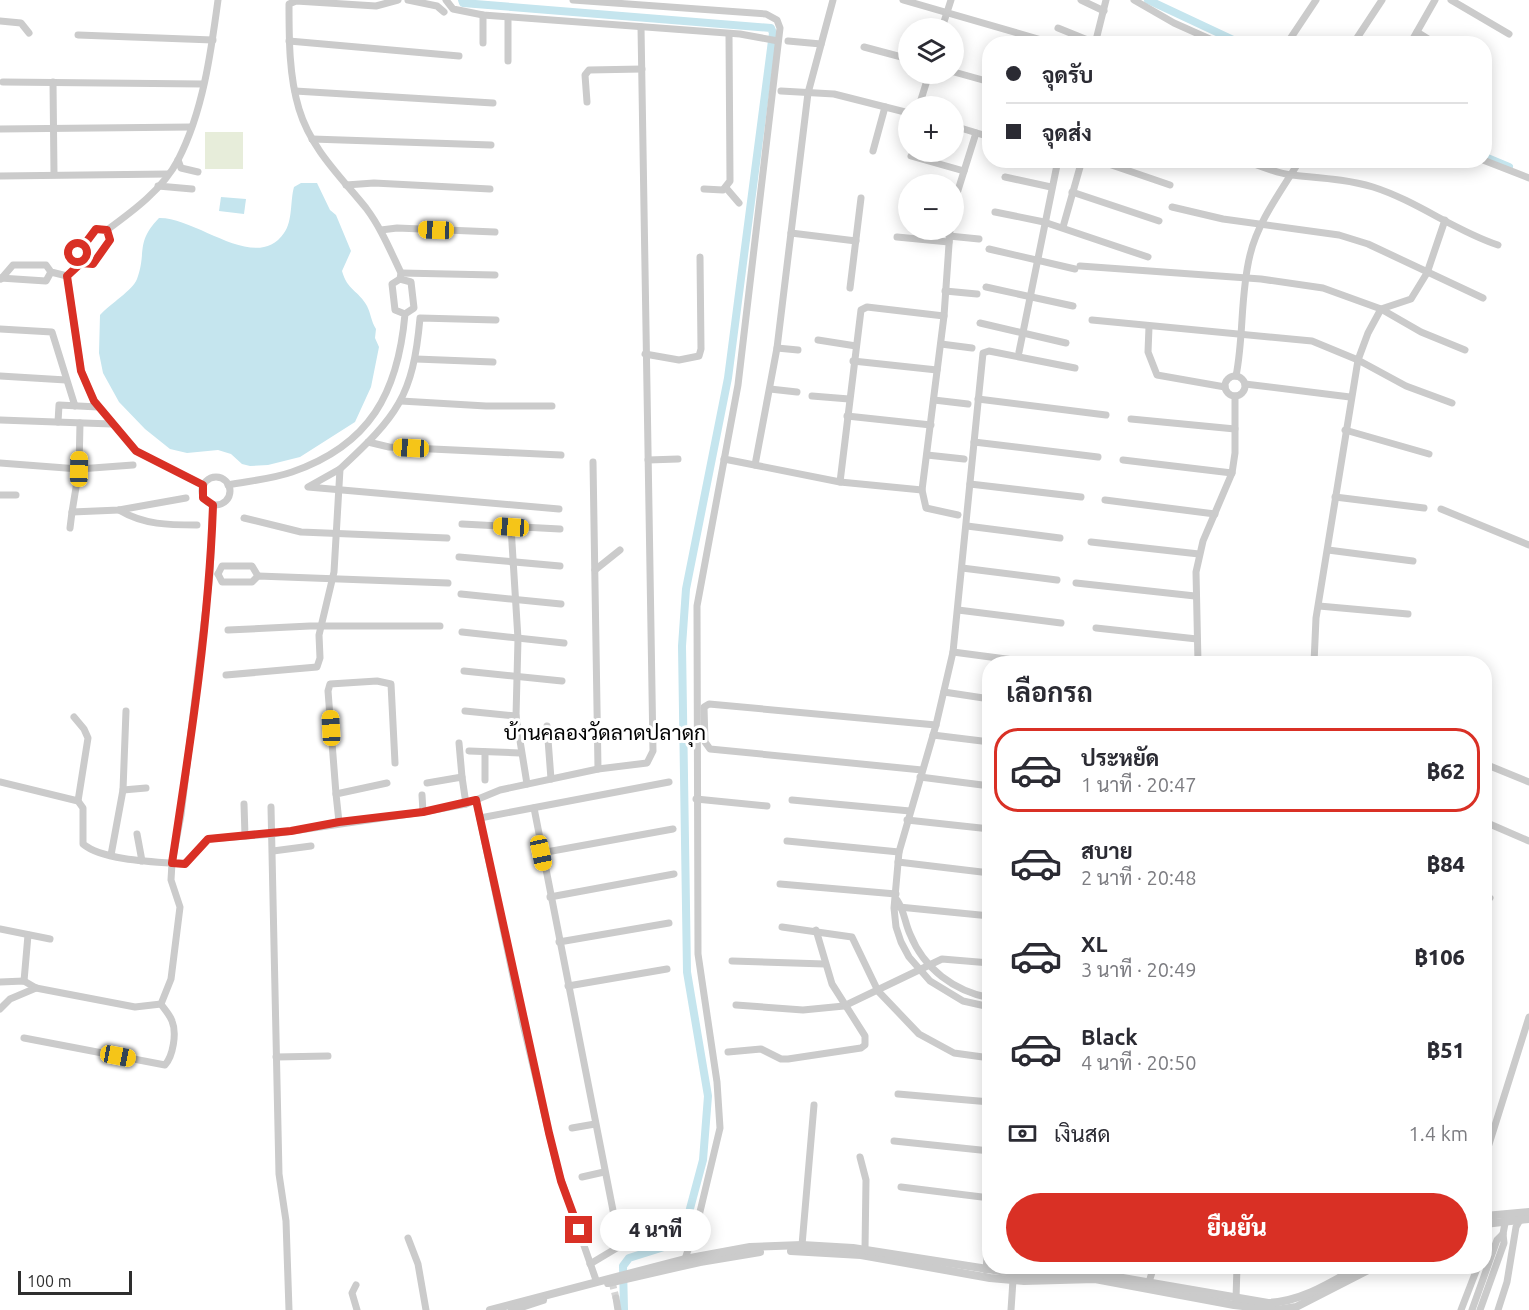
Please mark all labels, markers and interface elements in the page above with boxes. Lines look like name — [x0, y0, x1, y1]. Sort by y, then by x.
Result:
map controls — [898, 18, 964, 240]
button: layers — [898, 18, 964, 84]
text: จุดรับ — [1042, 62, 1093, 87]
button: + — [898, 96, 964, 162]
text: จุดส่ง — [1042, 120, 1092, 145]
button: − — [898, 174, 964, 240]
car — [418, 220, 454, 240]
route start — [64, 239, 91, 266]
car — [393, 438, 429, 458]
car — [70, 451, 88, 487]
car — [492, 517, 530, 537]
text: เลือกรถ — [1006, 677, 1093, 707]
car — [321, 710, 341, 746]
district label: บ้านคลองวัดลาดปลาดุก — [504, 720, 706, 747]
icon: car — [1009, 743, 1063, 797]
text: ประหยัด — [1081, 745, 1159, 770]
text: ฿62 — [1427, 758, 1465, 783]
text: 1 นาที · 20:47 — [1081, 773, 1197, 796]
car — [528, 834, 554, 872]
icon: car — [1009, 836, 1063, 890]
text: สบาย — [1081, 838, 1133, 863]
text: ฿84 — [1427, 851, 1465, 876]
text: 2 นาที · 20:48 — [1081, 866, 1197, 889]
icon: car — [1009, 929, 1063, 983]
text: XL — [1081, 931, 1108, 956]
text: ฿106 — [1414, 944, 1465, 969]
text: 3 นาที · 20:49 — [1081, 958, 1197, 981]
icon: car — [1009, 1022, 1063, 1076]
text: Black — [1081, 1024, 1138, 1049]
text: ฿51 — [1427, 1037, 1465, 1062]
car — [99, 1044, 137, 1068]
text: 4 นาที · 20:50 — [1081, 1051, 1197, 1074]
icon: cash — [1006, 1117, 1039, 1150]
text: เงินสด — [1054, 1121, 1111, 1146]
text: 1.4 km — [1409, 1122, 1468, 1145]
button: ยืนยัน — [1006, 1193, 1468, 1262]
callout: 4 นาที — [600, 1209, 711, 1251]
route end — [565, 1216, 592, 1243]
text: 4 นาที — [629, 1218, 682, 1241]
scale bar — [18, 1268, 132, 1296]
text: 100 m — [27, 1272, 72, 1290]

